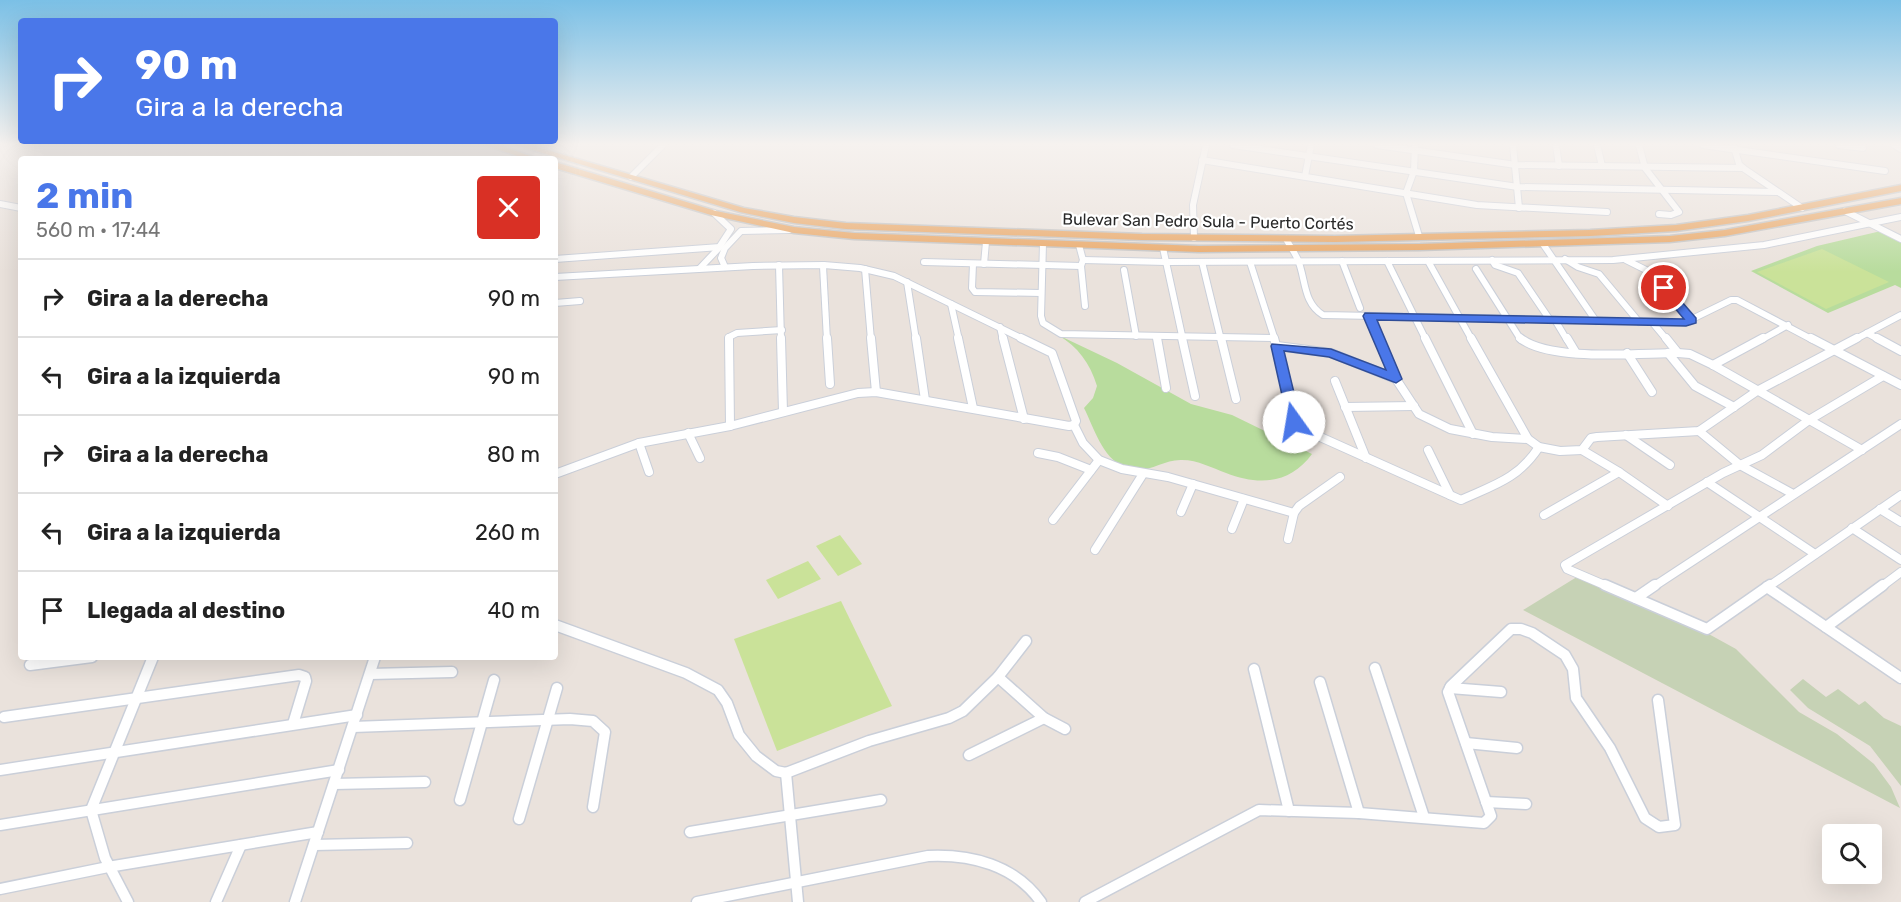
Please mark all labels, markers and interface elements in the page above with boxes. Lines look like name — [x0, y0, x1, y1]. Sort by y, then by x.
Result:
text: 90 m — [135, 40, 238, 90]
icon: right — [36, 42, 114, 120]
text: Gira a la derecha — [135, 91, 344, 123]
text: 2 min — [36, 174, 134, 217]
button: close — [477, 176, 540, 239]
street label: Bulevar San Pedro Sula - Puerto Cortés — [1062, 209, 1354, 234]
text: 560 m · 17:44 — [36, 218, 161, 242]
pin — [1638, 262, 1689, 313]
icon: arrive — [1647, 271, 1680, 304]
icon: right — [36, 282, 69, 315]
text: Gira a la derecha — [87, 285, 268, 312]
text: 90 m — [488, 285, 540, 312]
icon: left — [36, 360, 69, 393]
text: Gira a la izquierda — [87, 363, 281, 390]
text: 90 m — [488, 363, 540, 390]
position arrow — [1262, 390, 1326, 454]
icon: right — [36, 438, 69, 471]
text: Gira a la derecha — [87, 441, 268, 468]
text: 80 m — [487, 441, 540, 468]
icon: left — [36, 516, 69, 549]
text: Gira a la izquierda — [87, 519, 281, 546]
text: 260 m — [475, 519, 540, 546]
icon: arrive — [36, 594, 69, 627]
text: Llegada al destino — [87, 597, 285, 624]
text: 40 m — [487, 597, 540, 624]
map controls — [1822, 824, 1882, 884]
button: search — [1822, 824, 1882, 884]

